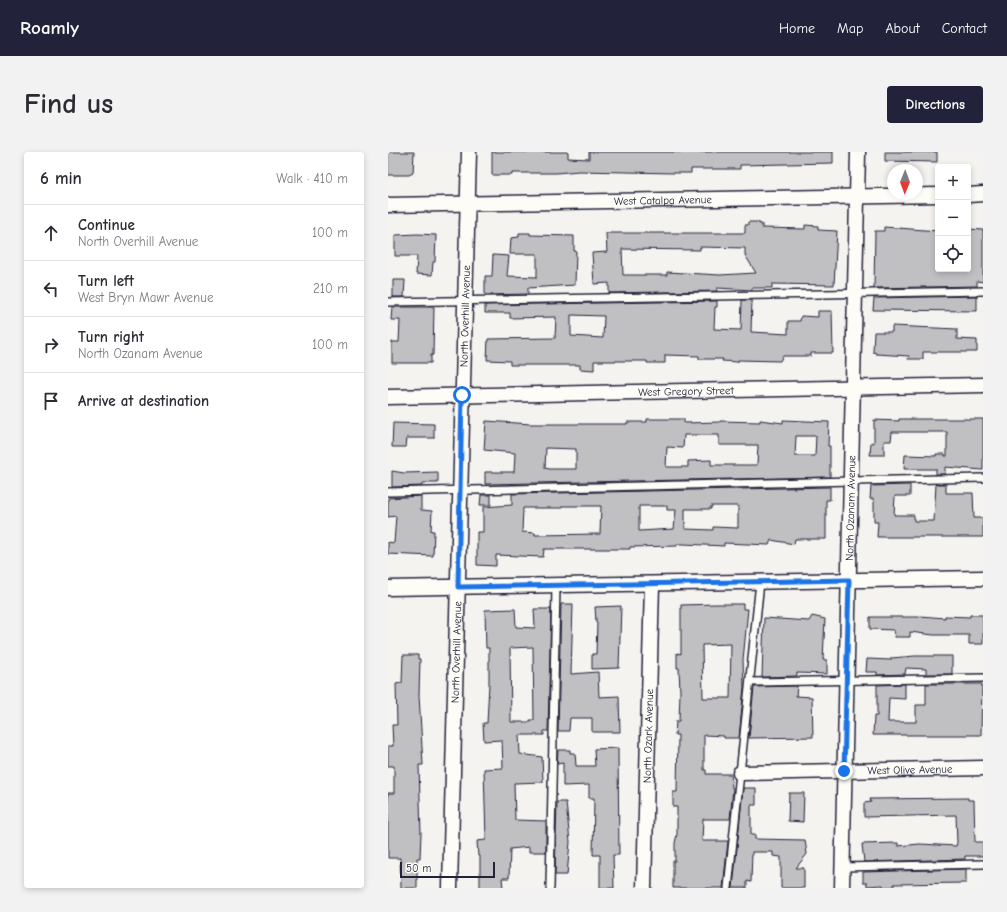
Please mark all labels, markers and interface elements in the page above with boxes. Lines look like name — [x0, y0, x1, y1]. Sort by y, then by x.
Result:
text: Roamly — [20, 17, 79, 39]
text: Home — [779, 20, 815, 37]
text: Map — [837, 20, 863, 37]
text: About — [885, 20, 920, 37]
text: Contact — [942, 20, 987, 37]
button: Directions — [887, 86, 983, 123]
text: Find us — [24, 88, 113, 120]
north arrow — [887, 164, 923, 200]
map controls — [935, 164, 971, 272]
button: + — [935, 164, 971, 200]
text: 6 min — [40, 169, 82, 188]
text: Walk · 410 m — [276, 171, 348, 186]
street label: West Catalpa Avenue — [614, 193, 712, 207]
button: − — [935, 200, 971, 236]
text: Continue — [78, 216, 135, 234]
icon: ahead — [40, 222, 62, 244]
text: 100 m — [312, 225, 348, 240]
text: North Overhill Avenue — [78, 234, 198, 249]
button: locate — [935, 236, 971, 272]
street label: North Overhill Avenue — [457, 265, 473, 367]
text: Turn left — [78, 272, 134, 290]
icon: left — [40, 278, 62, 300]
text: 210 m — [313, 281, 348, 296]
text: West Bryn Mawr Avenue — [78, 290, 213, 305]
text: Turn right — [78, 328, 144, 346]
icon: right — [40, 334, 62, 356]
text: 100 m — [312, 337, 348, 352]
text: North Ozanam Avenue — [78, 346, 203, 361]
street label: West Gregory Street — [638, 384, 735, 398]
route start — [453, 386, 471, 404]
icon: arrive — [40, 390, 62, 412]
text: Arrive at destination — [78, 392, 209, 410]
street label: North Ozanam Avenue — [843, 455, 858, 561]
street label: North Overhill Avenue — [448, 600, 464, 703]
street label: North Ozark Avenue — [640, 688, 656, 783]
route end — [835, 762, 853, 780]
street label: West Olive Avenue — [867, 762, 953, 777]
scale bar — [400, 860, 495, 879]
text: 50 m — [406, 862, 431, 875]

